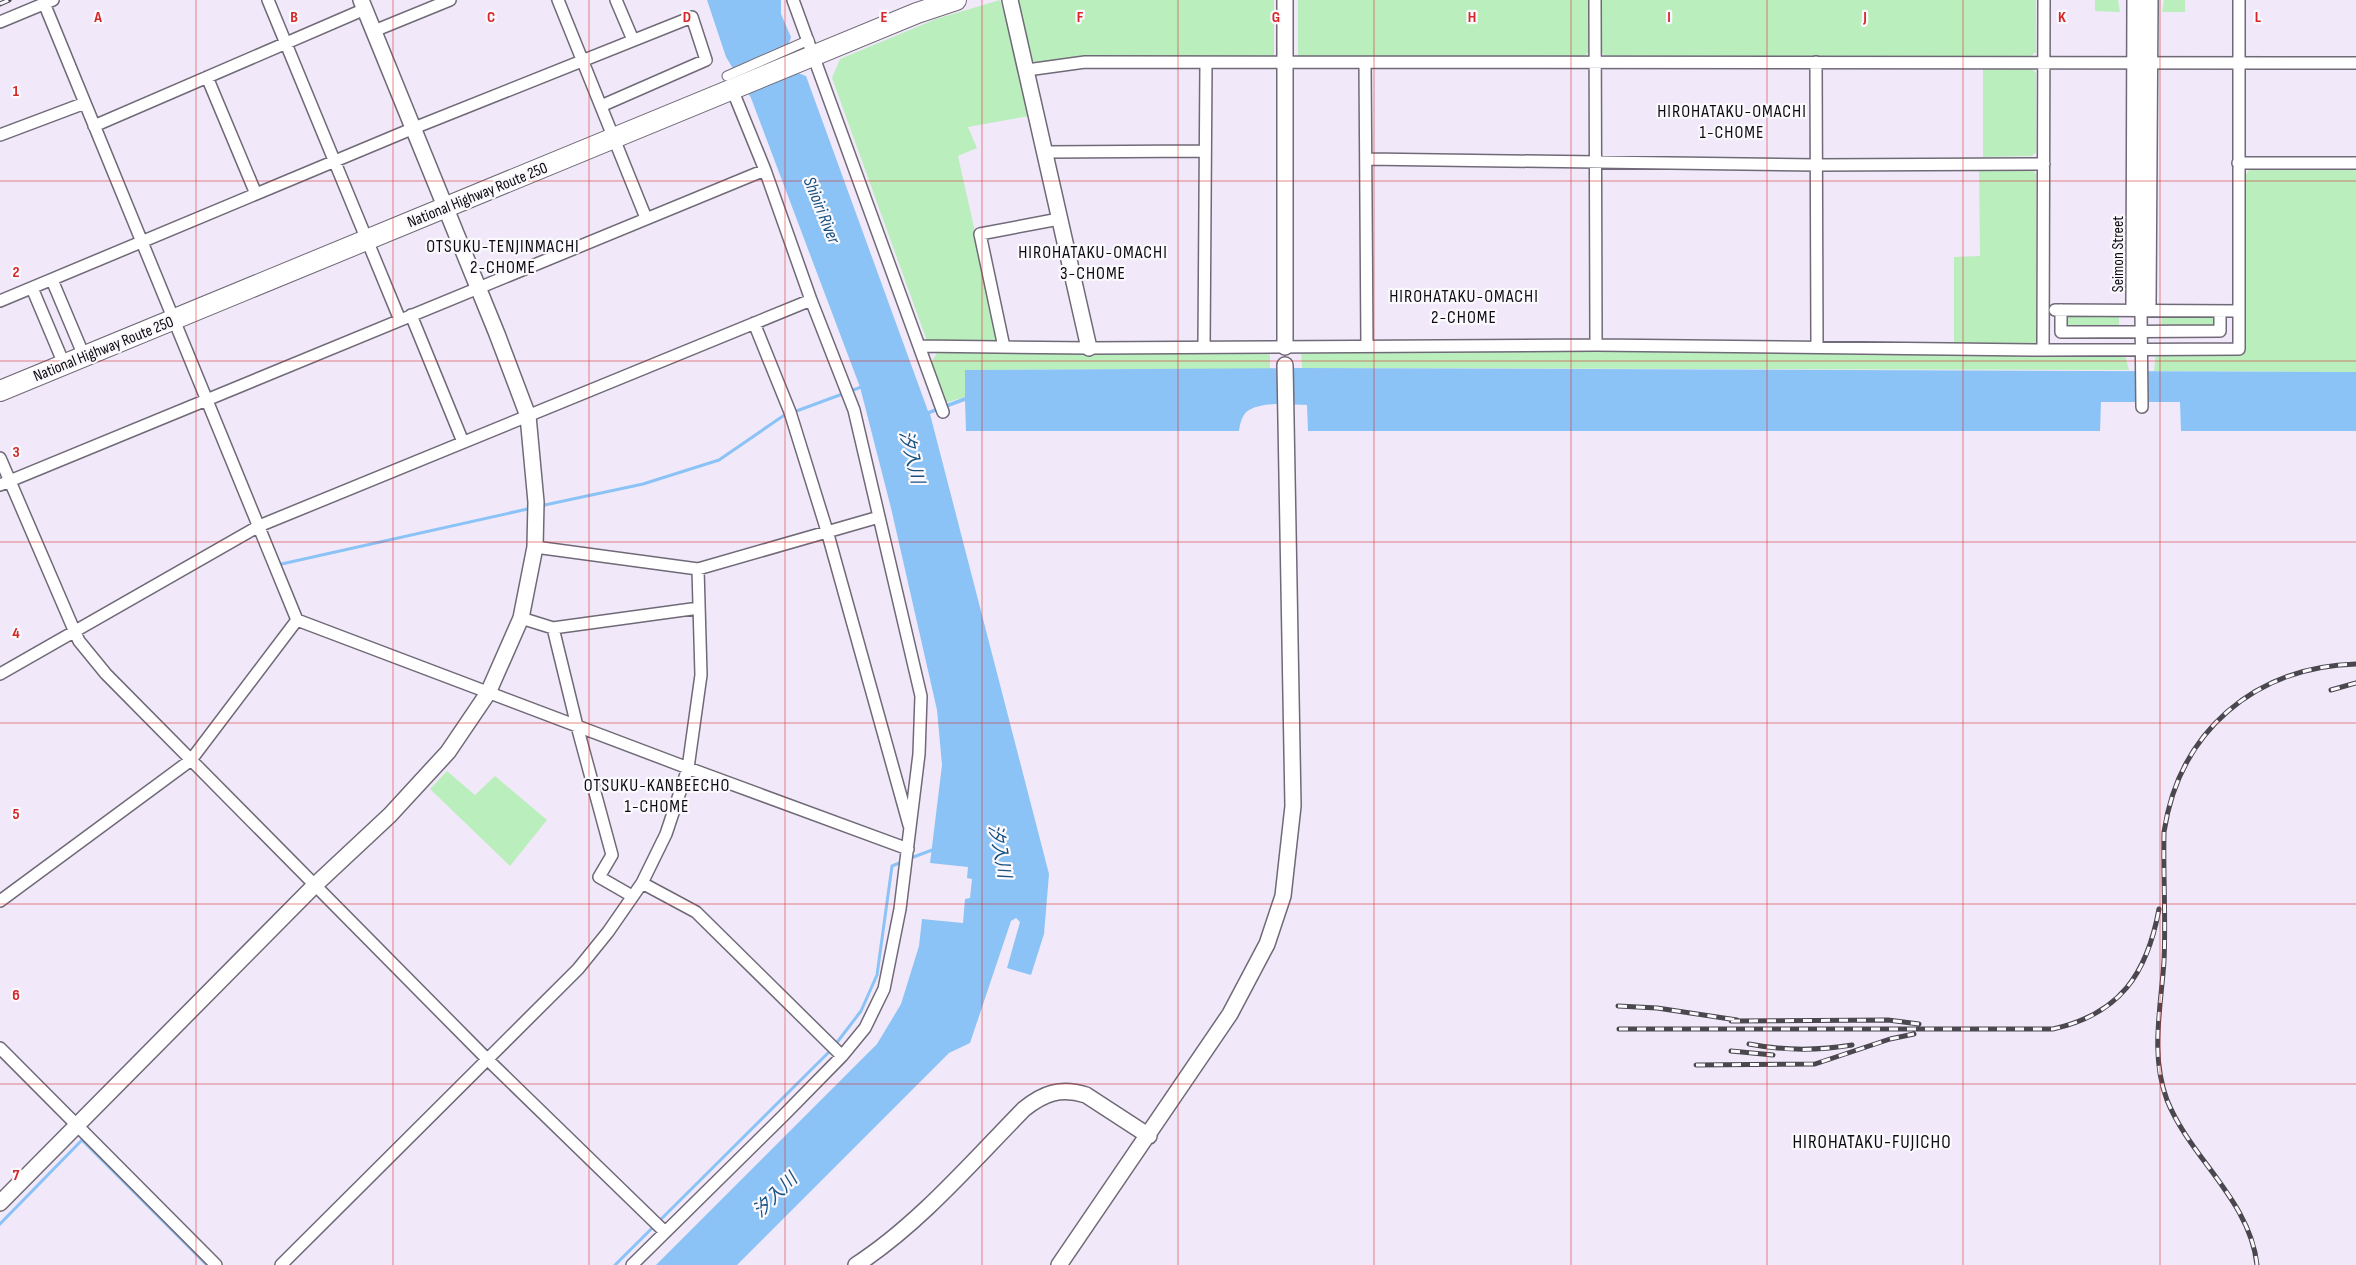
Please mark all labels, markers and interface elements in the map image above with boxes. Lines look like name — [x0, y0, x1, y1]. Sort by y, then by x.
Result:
text: A — [93, 8, 102, 27]
text: B — [290, 8, 298, 27]
text: C — [487, 8, 495, 27]
text: D — [683, 8, 691, 27]
text: E — [881, 8, 888, 27]
text: F — [1077, 8, 1084, 27]
text: G — [1272, 8, 1280, 27]
text: H — [1468, 8, 1476, 27]
text: I — [1667, 8, 1671, 27]
text: J — [1862, 8, 1867, 27]
text: K — [2058, 8, 2066, 27]
text: L — [2255, 8, 2262, 27]
text: 1 — [13, 82, 20, 101]
district label: HIROHATAKU-OMACHI 1-CHOME — [1657, 101, 1807, 143]
street label: National Highway Route 250 — [405, 159, 550, 232]
water label: Shioiri River — [799, 174, 845, 248]
street label: Seimon Street — [2109, 216, 2128, 292]
district label: OTSUKU-TENJINMACHI 2-CHOME — [426, 236, 580, 278]
district label: HIROHATAKU-OMACHI 3-CHOME — [1018, 242, 1168, 284]
text: 2 — [12, 263, 20, 282]
district label: HIROHATAKU-OMACHI 2-CHOME — [1389, 286, 1539, 328]
street label: National Highway Route 250 — [31, 313, 176, 386]
water label: 汐入川 — [895, 428, 929, 488]
text: 3 — [12, 443, 20, 462]
text: 4 — [12, 624, 20, 643]
district label: OTSUKU-KANBEECHO 1-CHOME — [584, 775, 730, 817]
text: 5 — [12, 805, 20, 824]
water label: 汐入川 — [984, 823, 1015, 882]
text: 6 — [12, 986, 20, 1005]
district label: HIROHATAKU-FUJICHO — [1792, 1131, 1952, 1154]
text: 7 — [13, 1166, 20, 1185]
water label: 汐入川 — [749, 1167, 803, 1222]

